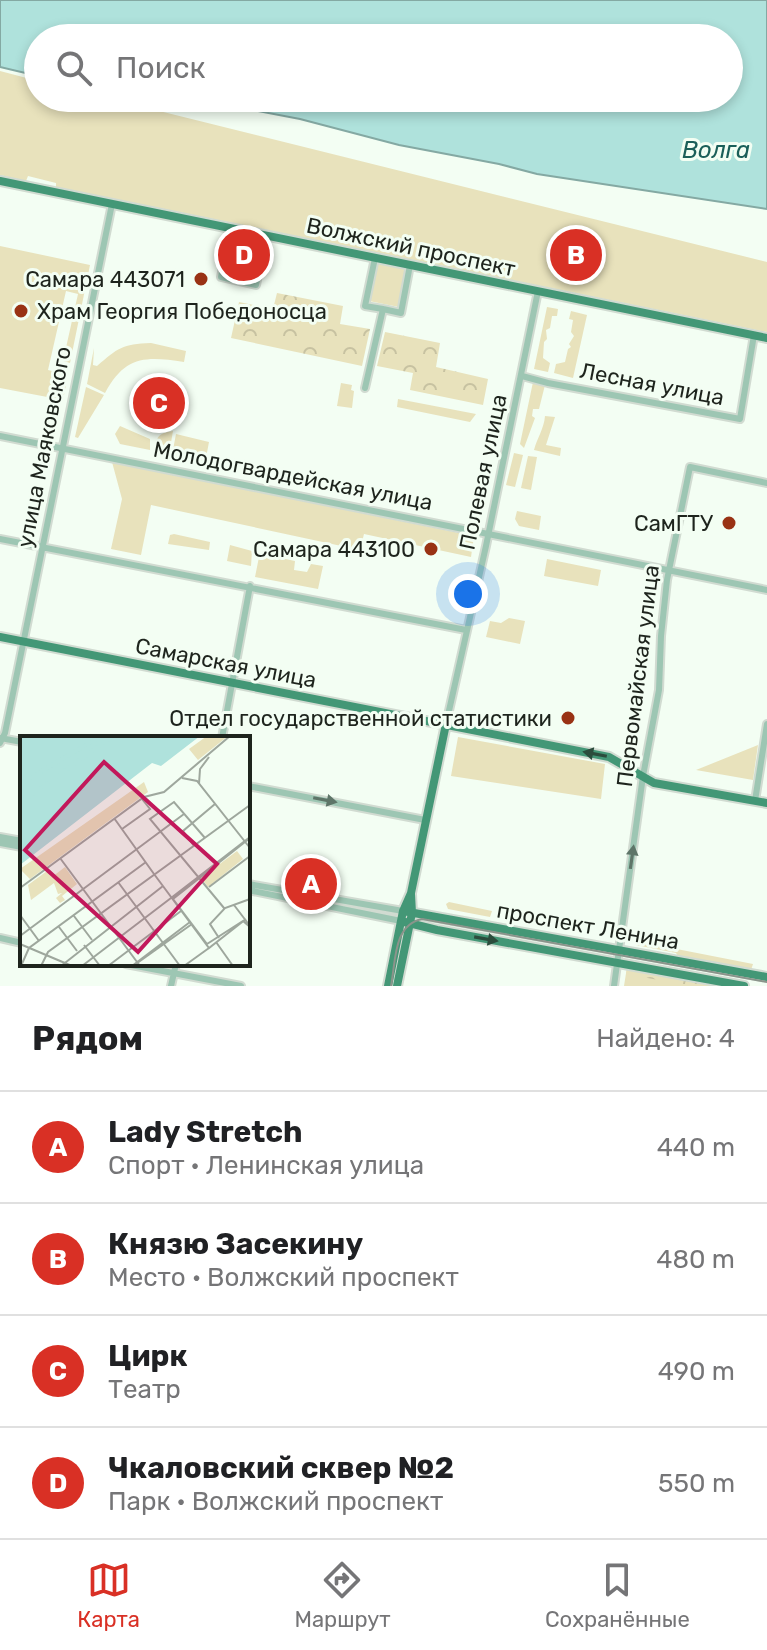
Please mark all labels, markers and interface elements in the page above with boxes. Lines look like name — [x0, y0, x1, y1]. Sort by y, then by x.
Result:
search box — [24, 24, 743, 112]
icon: search — [52, 46, 96, 90]
text: Поиск — [116, 50, 206, 86]
water label: Волга — [682, 136, 750, 164]
street label: Волжский проспект — [304, 212, 518, 282]
pin: D — [218, 225, 270, 285]
pin: B — [550, 225, 602, 285]
place label: Самара 443071 — [25, 266, 185, 293]
marker: Самара 443071 — [192, 270, 210, 288]
place label: Храм Георгия Победоносца — [37, 298, 327, 325]
marker: Храм Георгия Победоносца — [12, 302, 30, 320]
street label: улица Маяковского — [11, 344, 77, 550]
street label: Лесная улица — [578, 357, 726, 411]
pin: C — [133, 373, 185, 433]
street label: Полевая улица — [453, 392, 513, 552]
street label: Молодогвардейская улица — [151, 436, 435, 516]
place label: СамГТУ — [634, 510, 713, 537]
marker: СамГТУ — [720, 514, 738, 532]
place label: Самара 443100 — [253, 536, 415, 563]
marker: Самара 443100 — [422, 540, 440, 558]
street label: Первомайская улица — [611, 563, 665, 789]
your location — [448, 574, 488, 614]
street label: Самарская улица — [133, 632, 319, 694]
place label: Отдел государственной статистики — [169, 705, 552, 732]
marker: Отдел государственной статистики — [559, 709, 577, 727]
inset map — [20, 736, 250, 966]
one-way arrow — [582, 747, 607, 759]
one-way arrow — [312, 795, 337, 807]
one-way arrow — [626, 844, 639, 869]
pin: A — [285, 854, 337, 914]
street label: проспект Ленина — [495, 897, 681, 955]
one-way arrow — [474, 933, 499, 945]
text: Рядом — [32, 1018, 143, 1059]
text: Найдено: 4 — [596, 1023, 735, 1054]
text: Lady Stretch — [108, 1114, 302, 1150]
text: A — [49, 1132, 67, 1163]
text: 440 m — [657, 1132, 735, 1163]
text: Спорт · Ленинская улица — [108, 1150, 424, 1181]
text: Князю Засекину — [108, 1226, 363, 1262]
text: B — [49, 1244, 67, 1275]
text: 480 m — [656, 1244, 735, 1275]
text: Место · Волжский проспект — [108, 1262, 459, 1293]
text: Цирк — [108, 1338, 188, 1374]
text: C — [49, 1356, 67, 1387]
text: 490 m — [658, 1356, 735, 1387]
text: Театр — [108, 1374, 181, 1405]
text: Чкаловский сквер №2 — [108, 1450, 454, 1486]
text: D — [49, 1468, 67, 1499]
text: 550 m — [658, 1468, 735, 1499]
text: Парк · Волжский проспект — [108, 1486, 443, 1517]
tab: Карта — [77, 1558, 140, 1633]
tab: Маршрут — [294, 1558, 390, 1633]
tab: Сохранённые — [545, 1558, 690, 1633]

